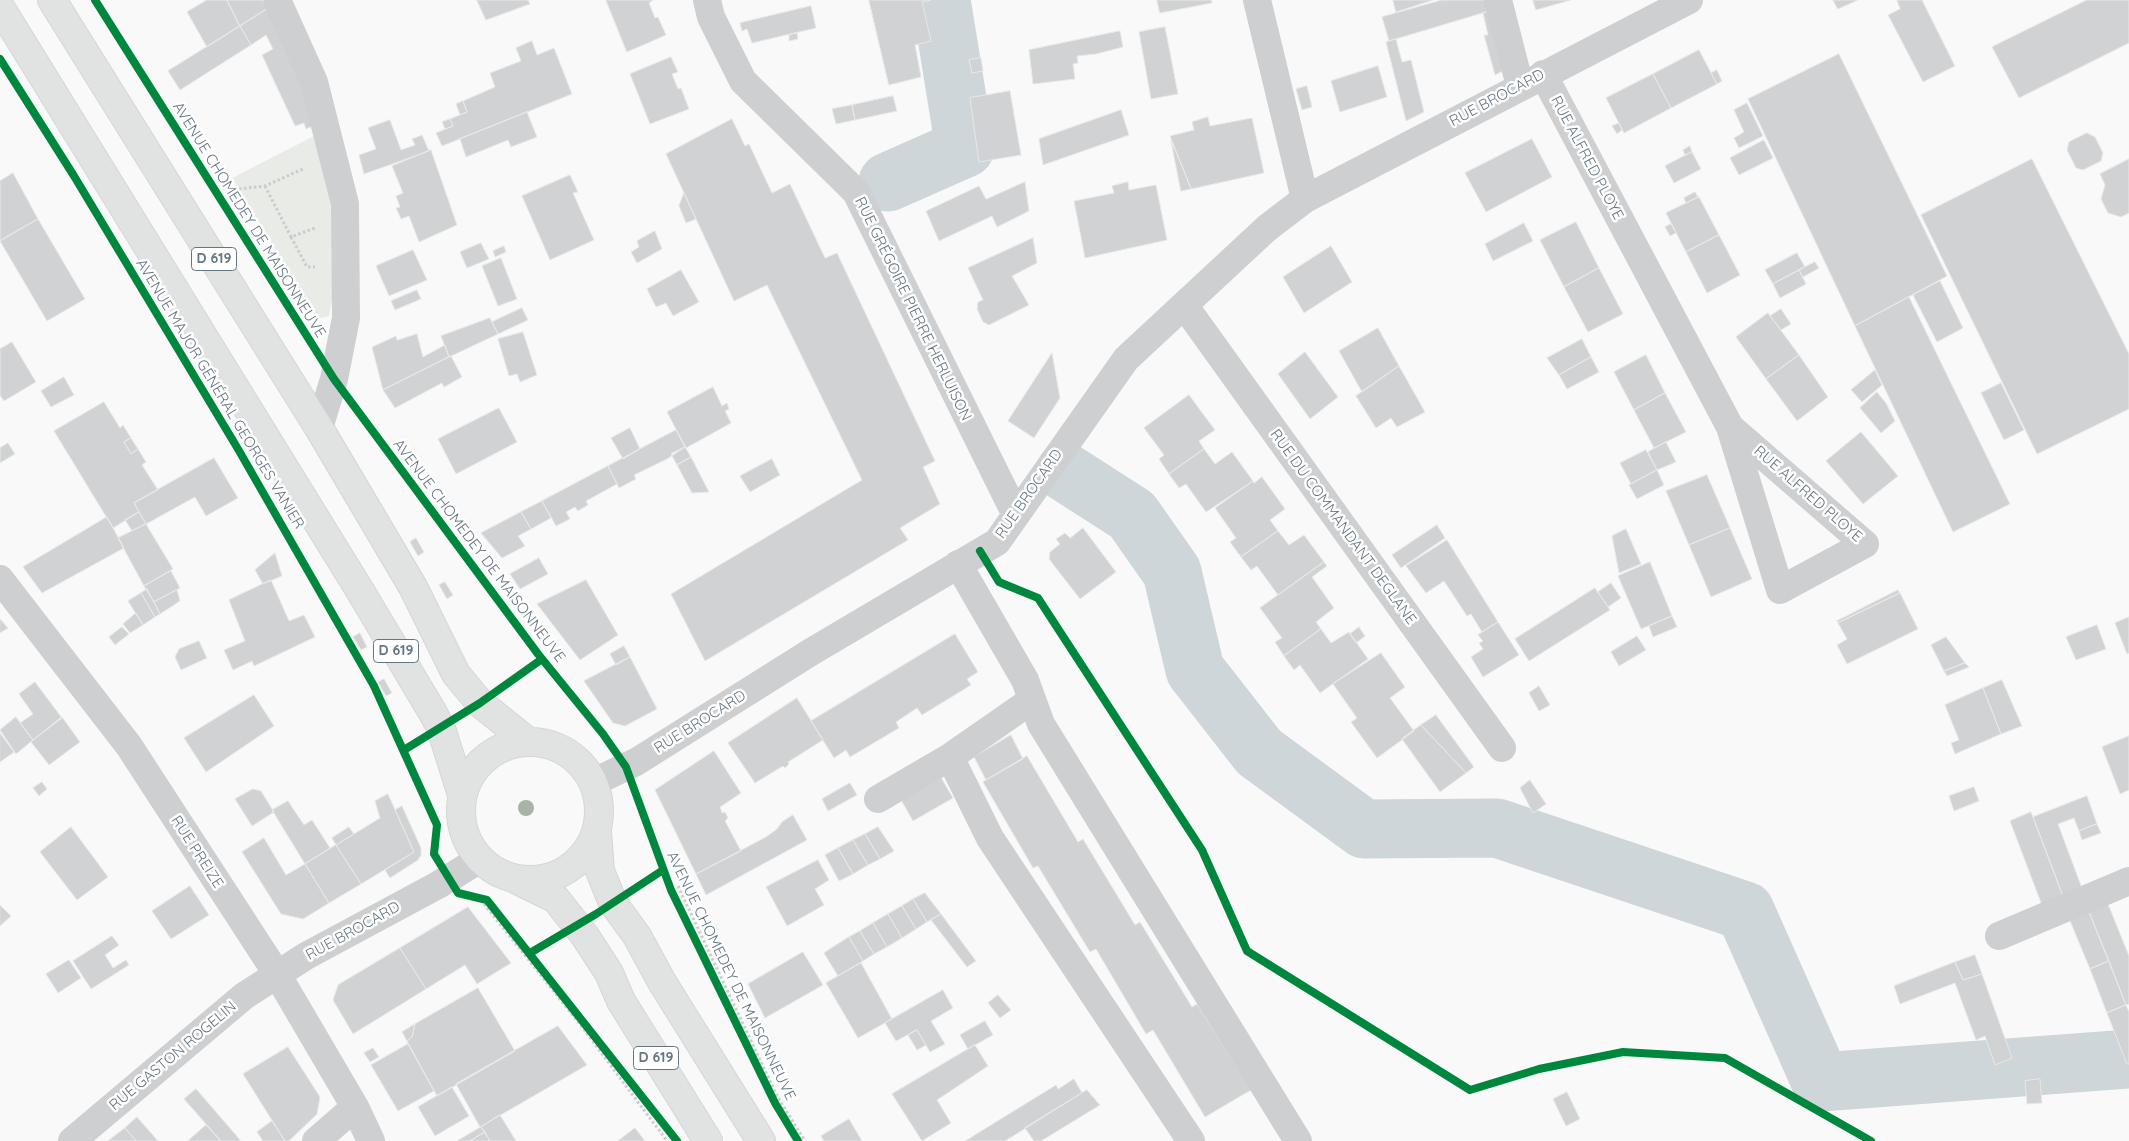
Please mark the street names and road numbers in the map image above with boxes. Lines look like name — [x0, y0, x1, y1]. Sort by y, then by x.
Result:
street label: RUE BROCARD — [1447, 65, 1547, 131]
street label: RUE ALFRED PLOYE — [1547, 93, 1627, 223]
street label: AVENUE CHOMEDEY DE MAISONNEUVE — [169, 99, 329, 341]
street label: RUE GRÉGOIRE PIERRE HERLUISON — [851, 194, 975, 424]
road number: D 619 — [192, 248, 236, 270]
street label: AVENUE MAJOR GÉNÉRAL GEORGES VANIER — [132, 256, 308, 532]
street label: RUE DU COMMANDANT DEGLANE — [1266, 426, 1420, 628]
street label: AVENUE CHOMEDEY DE MAISONNEUVE — [389, 436, 569, 666]
street label: RUE ALFRED PLOYE — [1750, 442, 1866, 546]
street label: RUE BROCARD — [992, 446, 1066, 542]
road number: D 619 — [374, 640, 418, 662]
street label: RUE BROCARD — [651, 687, 749, 757]
street label: RUE PREIZE — [167, 812, 227, 892]
street label: AVENUE CHOMEDEY DE MAISONNEUVE — [663, 849, 799, 1103]
street label: RUE BROCARD — [303, 898, 403, 964]
street label: RUE GASTON ROGELIN — [106, 998, 240, 1114]
road number: D 619 — [634, 1046, 678, 1070]

